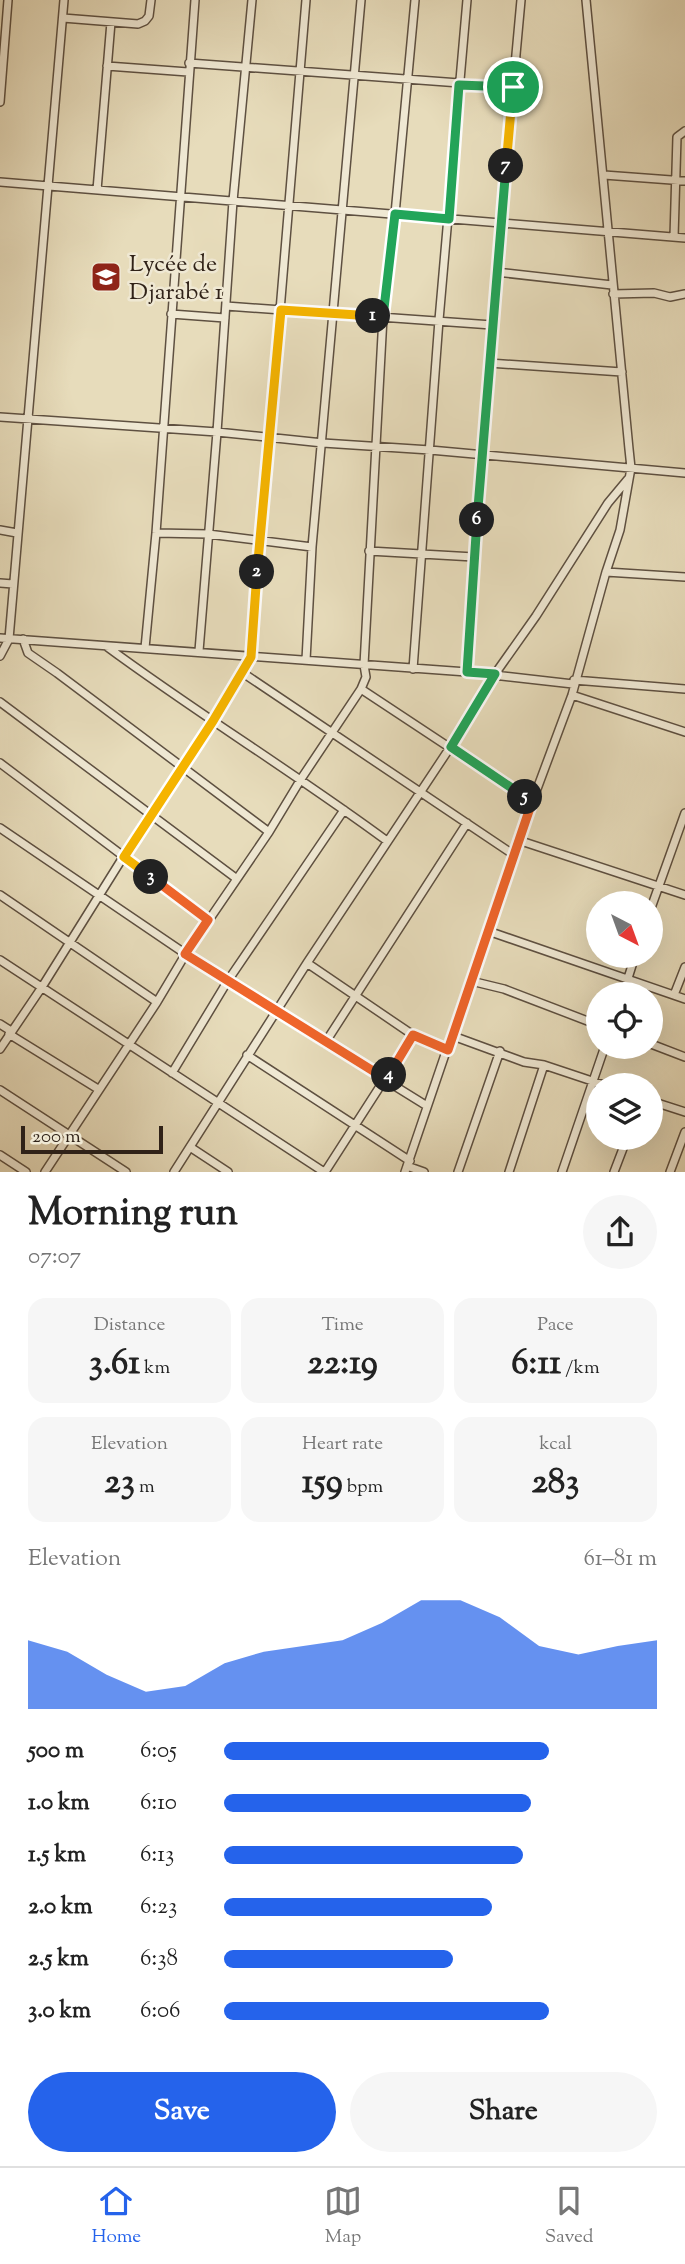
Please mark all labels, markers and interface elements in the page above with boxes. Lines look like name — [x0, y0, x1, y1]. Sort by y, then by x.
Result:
pin — [483, 57, 543, 117]
icon: arrive — [494, 68, 532, 106]
pin: 7 — [489, 148, 524, 184]
text: 7 — [501, 152, 510, 179]
place label: Lycée de Djarabé 1 — [129, 248, 223, 310]
school or university icon: Lycée de Djarabé 1 — [89, 260, 123, 294]
pin: 1 — [356, 298, 390, 334]
text: 1 — [369, 302, 376, 329]
pin: 6 — [460, 503, 494, 538]
text: 6 — [472, 506, 481, 533]
pin: 2 — [240, 554, 274, 590]
text: 2 — [252, 558, 261, 585]
pin: 5 — [508, 780, 542, 814]
text: 5 — [521, 783, 528, 810]
pin: 3 — [134, 860, 168, 894]
text: 3 — [147, 863, 154, 890]
north arrow — [586, 891, 663, 968]
map controls — [586, 891, 663, 1150]
button: locate — [586, 982, 663, 1059]
pin: 4 — [372, 1058, 406, 1092]
text: 4 — [384, 1061, 393, 1088]
button: layers — [586, 1073, 663, 1150]
scale bar — [21, 1123, 163, 1155]
text: 200 m — [32, 1124, 81, 1151]
text: Morning run — [28, 1188, 238, 1242]
button: share — [583, 1195, 657, 1269]
text: 07:07 — [28, 1241, 81, 1274]
text: Distance — [94, 1312, 165, 1339]
text: Time — [321, 1312, 364, 1339]
text: Pace — [537, 1312, 574, 1339]
text: 3.61 — [89, 1339, 140, 1390]
text: 22:19 — [307, 1339, 378, 1390]
text: 6:11 — [511, 1339, 561, 1390]
text: km — [140, 1355, 170, 1382]
text: /km — [561, 1355, 600, 1382]
text: Elevation — [91, 1431, 168, 1458]
text: Heart rate — [302, 1431, 383, 1458]
text: kcal — [539, 1431, 572, 1458]
text: 23 — [104, 1458, 135, 1509]
text: 159 — [302, 1458, 343, 1509]
text: 283 — [531, 1458, 580, 1509]
text: m — [135, 1474, 155, 1501]
text: bpm — [343, 1474, 383, 1501]
text: Elevation — [28, 1543, 121, 1576]
text: 61–81 m — [583, 1543, 657, 1576]
text: 500 m — [28, 1735, 84, 1768]
text: 6:05 — [140, 1735, 177, 1768]
text: 1.0 km — [28, 1787, 90, 1820]
text: 6:10 — [140, 1787, 177, 1820]
text: 1.5 km — [28, 1839, 86, 1872]
text: 6:13 — [140, 1839, 174, 1872]
text: 2.0 km — [28, 1891, 93, 1924]
text: 6:23 — [140, 1891, 177, 1924]
text: 2.5 km — [28, 1943, 89, 1976]
text: 6:38 — [140, 1943, 178, 1976]
text: 3.0 km — [28, 1995, 91, 2028]
text: 6:06 — [140, 1995, 181, 2028]
button: Save — [28, 2072, 336, 2152]
button: Share — [350, 2072, 657, 2152]
tab: Home — [91, 2182, 141, 2251]
tab: Map — [324, 2182, 362, 2251]
tab: Saved — [545, 2182, 594, 2251]

